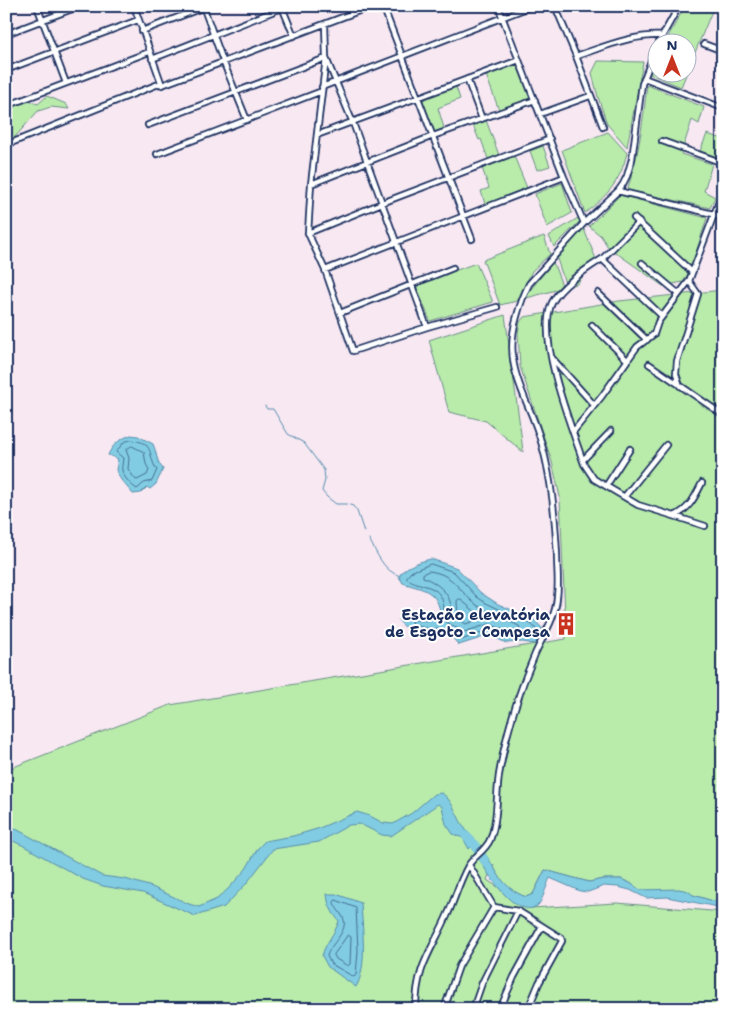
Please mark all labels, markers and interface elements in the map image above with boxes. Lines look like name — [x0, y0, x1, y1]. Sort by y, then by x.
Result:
north arrow — [646, 32, 696, 82]
text: N — [666, 36, 678, 54]
place label: Estação elevatória de Esgoto - Compesa — [385, 605, 551, 642]
building icon: Estação elevatória de Esgoto - Compesa — [553, 611, 579, 637]

